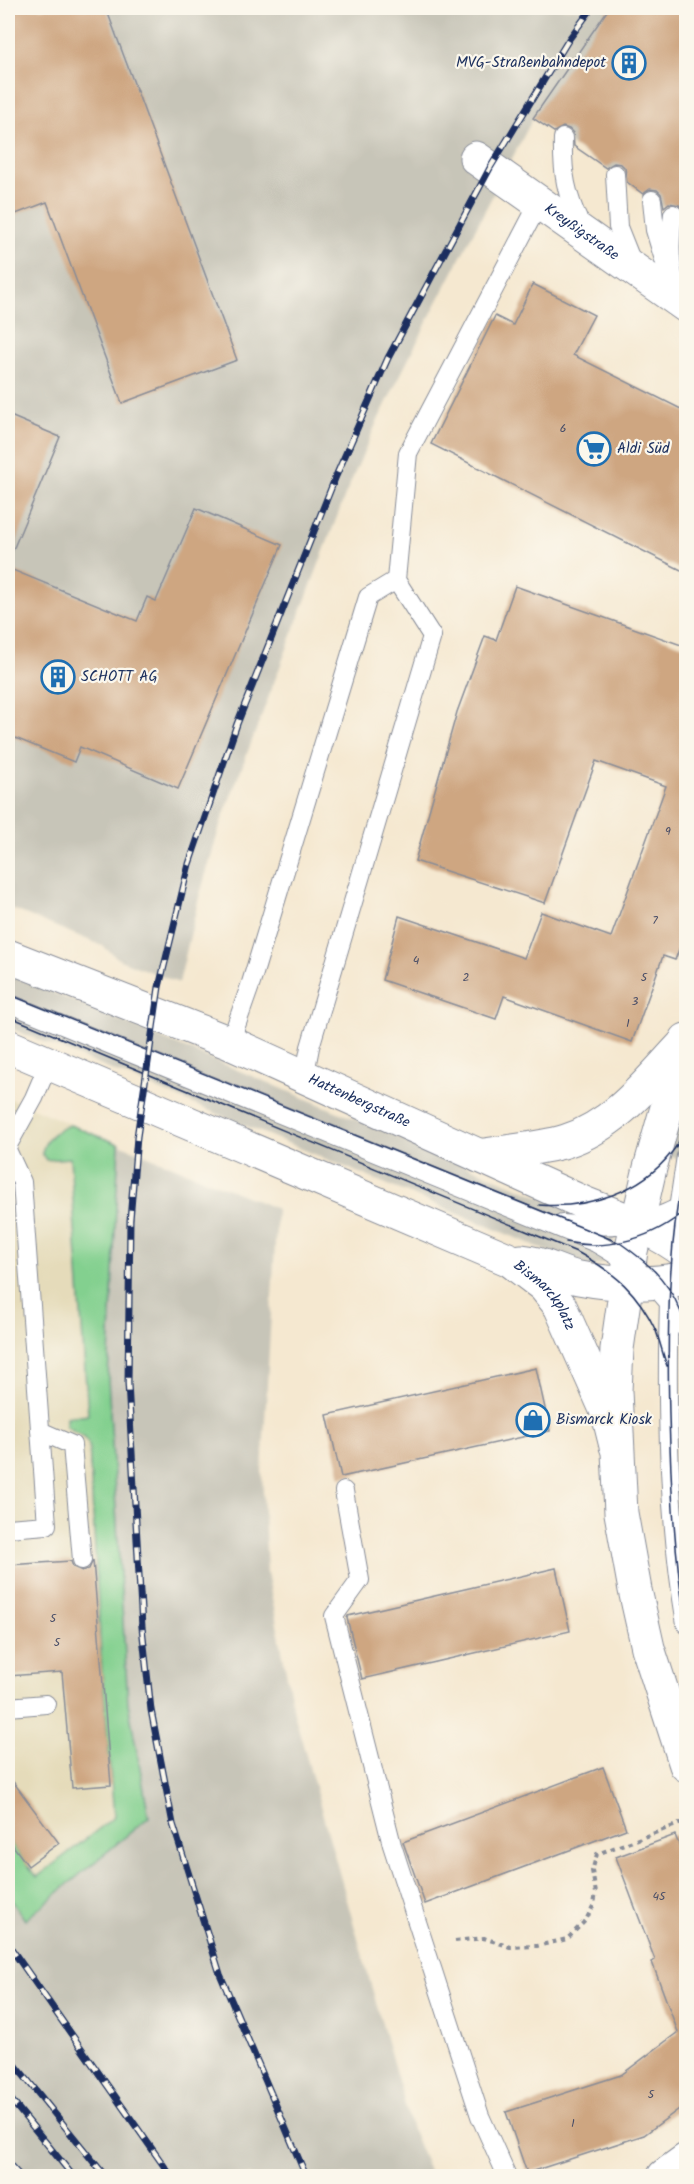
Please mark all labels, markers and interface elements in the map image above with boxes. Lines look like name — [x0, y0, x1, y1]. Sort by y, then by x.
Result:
building icon: MVG-Straßenbahndepot — [611, 45, 647, 81]
place label: MVG-Straßenbahndepot — [456, 51, 606, 75]
street label: Kreyßigstraße — [539, 197, 624, 267]
house number: 6 — [560, 419, 566, 438]
supermarket icon: Aldi Süd — [576, 431, 612, 467]
place label: Aldi Süd — [617, 437, 670, 461]
building icon: SCHOTT AG — [40, 659, 76, 695]
place label: SCHOTT AG — [81, 665, 158, 689]
house number: 9 — [665, 822, 671, 841]
house number: 7 — [652, 911, 658, 930]
house number: 4 — [413, 951, 420, 970]
house number: 2 — [463, 968, 470, 987]
house number: 5 — [641, 968, 649, 987]
house number: 3 — [632, 992, 639, 1011]
house number: 1 — [626, 1014, 630, 1033]
street label: Hattenbergstraße — [304, 1068, 414, 1135]
street label: Bismarckplatz — [508, 1254, 582, 1335]
shop icon: Bismarck Kiosk — [515, 1402, 551, 1438]
place label: Bismarck Kiosk — [556, 1408, 653, 1432]
house number: 5 — [50, 1609, 58, 1628]
house number: 5 — [54, 1633, 62, 1652]
house number: 45 — [652, 1887, 667, 1906]
house number: 5 — [648, 2085, 656, 2104]
house number: 1 — [571, 2114, 575, 2133]

